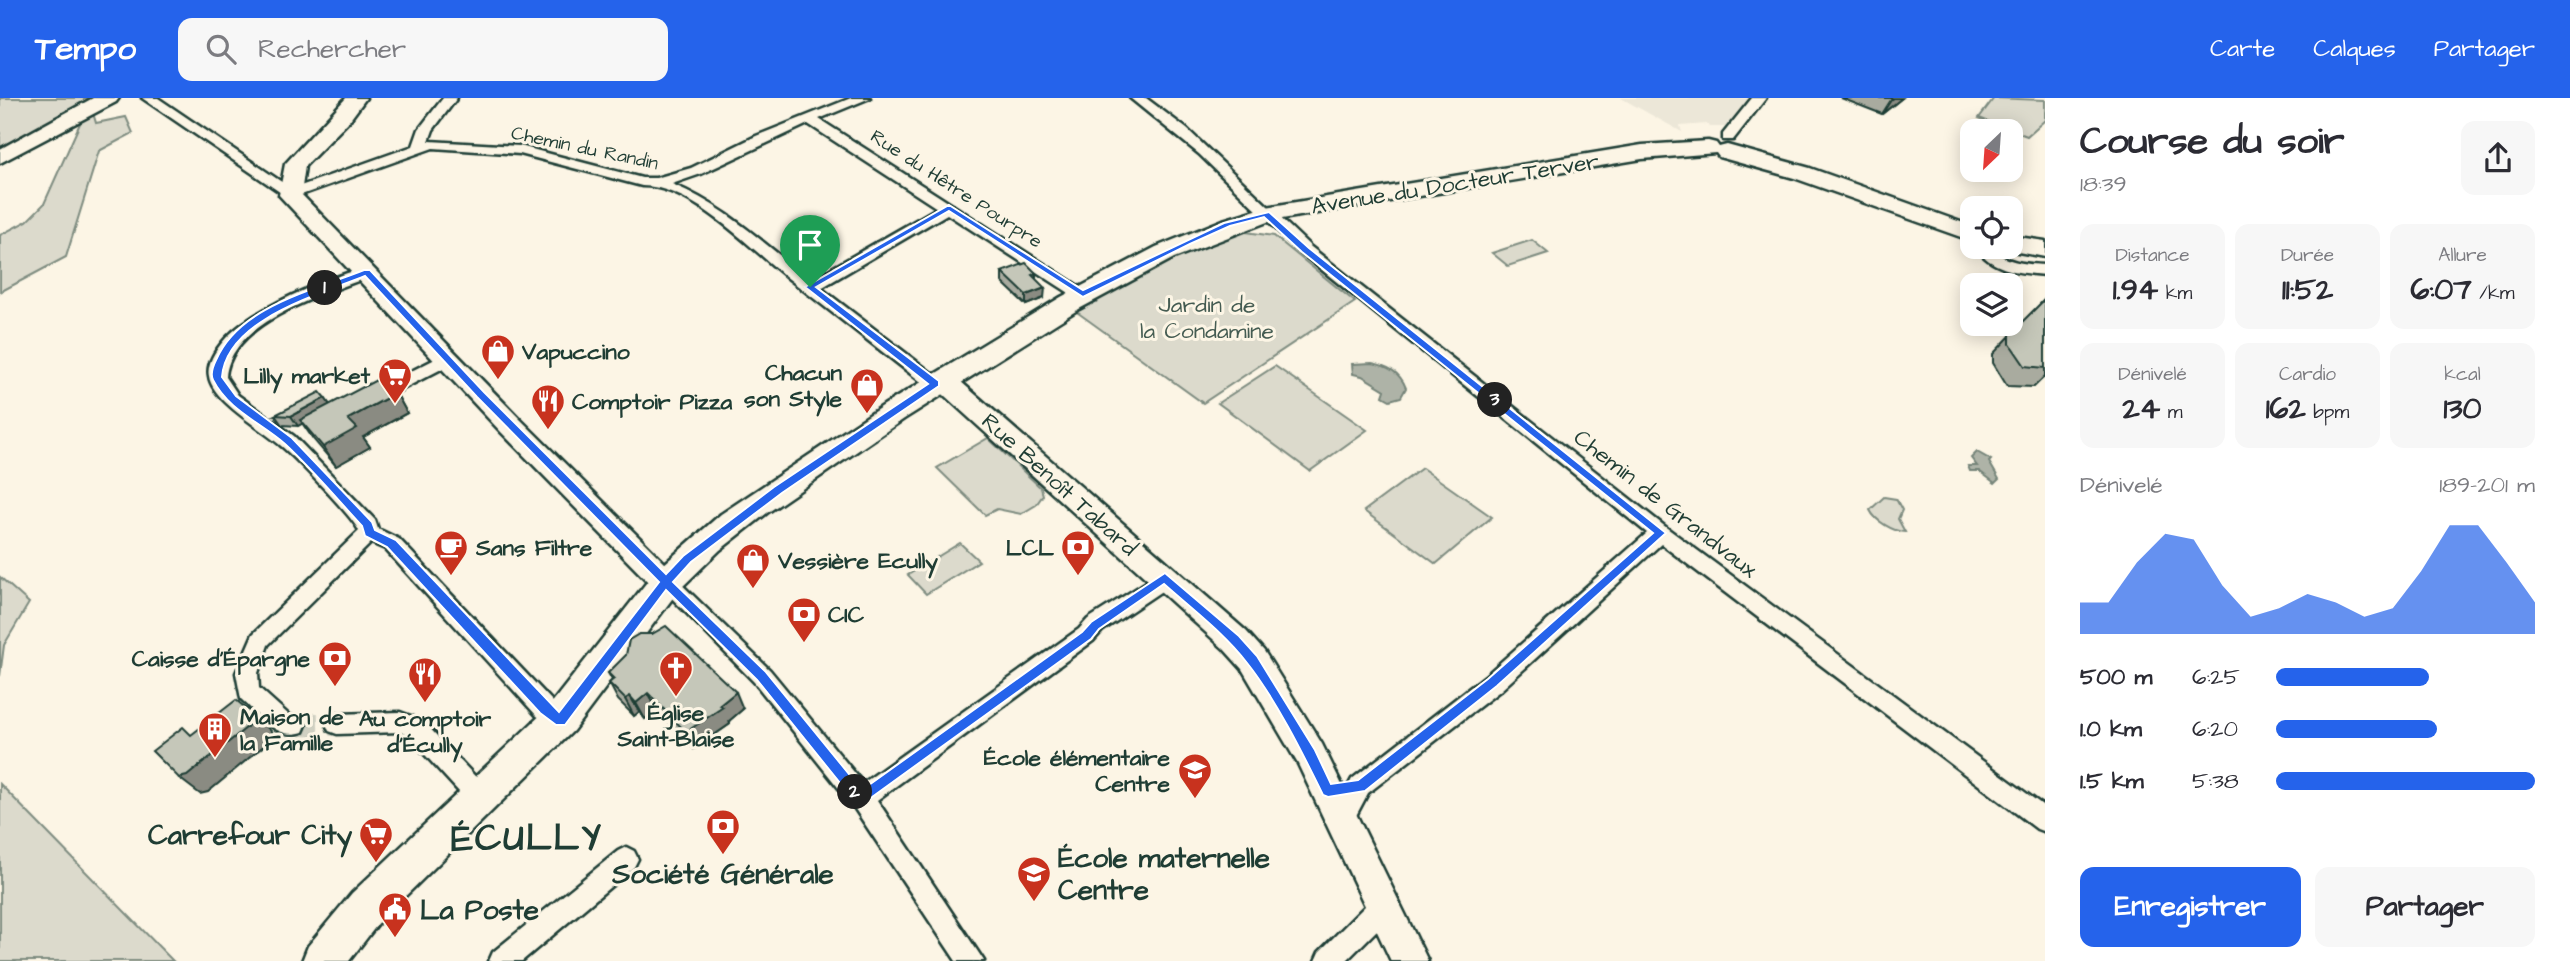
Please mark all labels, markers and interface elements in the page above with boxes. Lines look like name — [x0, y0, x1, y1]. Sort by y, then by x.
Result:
search box — [178, 18, 668, 81]
text: Tempo — [35, 26, 136, 72]
icon: search — [202, 30, 240, 68]
text: Rechercher — [258, 31, 406, 67]
text: Carte — [2210, 32, 2275, 66]
text: Calques — [2313, 32, 2396, 66]
text: Partager — [2434, 32, 2535, 66]
text: Course du soir — [2080, 116, 2345, 168]
north arrow — [1960, 119, 2023, 182]
map controls — [1960, 119, 2023, 336]
street label: Chemin du Randin — [509, 120, 661, 177]
button: share — [2461, 121, 2535, 195]
street label: Rue du Hêtre Pourpre — [865, 123, 1047, 255]
street label: Avenue du Docteur Terver — [1309, 145, 1602, 223]
text: 18:39 — [2080, 168, 2127, 200]
button: locate — [1960, 196, 2023, 259]
pin — [780, 215, 840, 287]
icon: arrive — [791, 226, 829, 264]
text: Distance — [2116, 242, 2189, 269]
text: Durée — [2281, 242, 2334, 269]
text: Allure — [2438, 242, 2487, 269]
text: 1.94 — [2113, 269, 2158, 311]
text: 11:52 — [2282, 269, 2333, 311]
text: 6:07 — [2411, 269, 2472, 311]
pin: 1 — [308, 270, 342, 306]
button: layers — [1960, 273, 2023, 336]
text: 1 — [323, 274, 326, 301]
text: km — [2158, 280, 2192, 307]
text: /km — [2472, 280, 2514, 307]
park label: Jardin de la Condamine — [1140, 289, 1274, 347]
shop icon: Vapuccino — [479, 332, 517, 381]
place label: Vapuccino — [521, 336, 630, 368]
supermarket icon: Lilly market — [376, 356, 414, 405]
place label: Chacun son Style — [744, 357, 843, 417]
place label: Lilly market — [243, 360, 371, 394]
text: Dénivelé — [2118, 361, 2187, 388]
text: Cardio — [2279, 361, 2336, 388]
text: kcal — [2444, 361, 2481, 388]
shop icon: Chacun son Style — [848, 366, 886, 415]
restaurant icon: Comptoir Pizza — [529, 382, 567, 431]
pin: 3 — [1478, 382, 1512, 418]
place label: Comptoir Pizza — [572, 386, 732, 418]
text: 3 — [1490, 386, 1499, 413]
text: 24 — [2123, 388, 2160, 430]
text: 162 — [2266, 388, 2306, 430]
text: 130 — [2443, 388, 2482, 430]
text: m — [2160, 399, 2183, 426]
text: bpm — [2306, 399, 2349, 426]
street label: Rue Benoît Tabard — [974, 406, 1145, 564]
street label: Chemin de Grandvaux — [1567, 422, 1764, 586]
text: Dénivelé — [2080, 469, 2163, 501]
text: 189–201 m — [2439, 469, 2535, 501]
cafe icon: Sans Filtre — [432, 528, 470, 577]
bank icon: LCL — [1059, 528, 1097, 577]
place label: Sans Filtre — [475, 532, 593, 564]
place label: LCL — [1006, 532, 1054, 564]
shop icon: Vessière Ecully — [734, 541, 772, 590]
place label: Vessière Ecully — [777, 545, 938, 579]
bank icon: CIC — [785, 595, 823, 644]
place label: CIC — [828, 599, 865, 631]
bank icon: Caisse d'Épargne — [316, 639, 354, 688]
place label: Caisse d'Épargne — [132, 643, 311, 676]
church icon: Église Saint-Blaise — [657, 649, 695, 698]
restaurant icon: Au comptoir d'Écully — [406, 655, 444, 704]
text: 500 m — [2080, 661, 2152, 693]
text: 6:25 — [2192, 661, 2240, 693]
place label: Église Saint-Blaise — [616, 697, 735, 755]
place label: Maison de la Famille — [240, 701, 344, 759]
place label: Au comptoir d'Écully — [359, 703, 491, 763]
building icon: Maison de la Famille — [196, 710, 234, 759]
text: 1.0 km — [2080, 713, 2142, 745]
text: 6:20 — [2192, 713, 2238, 745]
place label: École élémentaire Centre — [984, 742, 1171, 800]
school or university icon: École élémentaire Centre — [1176, 751, 1214, 800]
text: 1.5 km — [2080, 765, 2144, 797]
text: 5:38 — [2192, 765, 2239, 797]
pin: 2 — [838, 774, 872, 810]
text: 2 — [849, 778, 860, 805]
bank icon: Société Générale — [704, 807, 742, 856]
district label: ÉCULLY — [451, 814, 603, 865]
supermarket icon: Carrefour City — [357, 815, 395, 864]
place label: Carrefour City — [148, 816, 353, 858]
place label: École maternelle Centre — [1058, 839, 1270, 910]
school or university icon: École maternelle Centre — [1015, 854, 1053, 903]
place label: Société Générale — [611, 855, 834, 894]
button: Enregistrer — [2080, 867, 2301, 947]
button: Partager — [2315, 867, 2535, 947]
public building icon: La Poste — [376, 890, 414, 939]
place label: La Poste — [420, 891, 539, 930]

